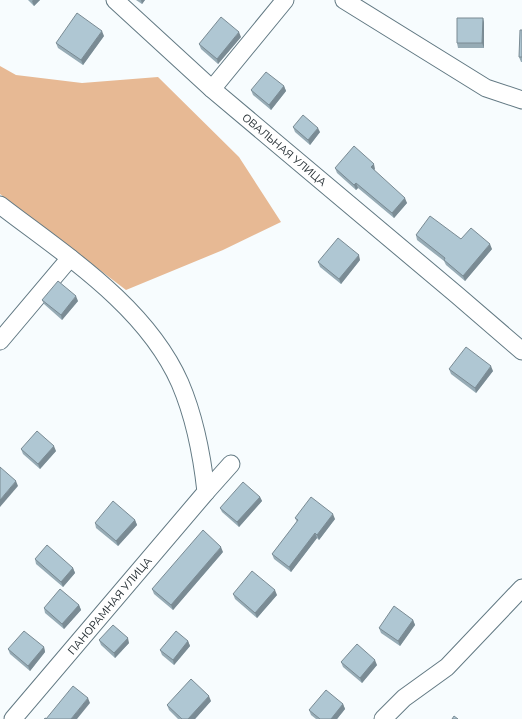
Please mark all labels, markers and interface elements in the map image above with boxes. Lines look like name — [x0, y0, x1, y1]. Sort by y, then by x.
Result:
street label: ОВАЛЬНАЯ УЛИЦА — [239, 110, 329, 190]
street label: ПАНОРАМНАЯ УЛИЦА — [65, 554, 155, 658]

